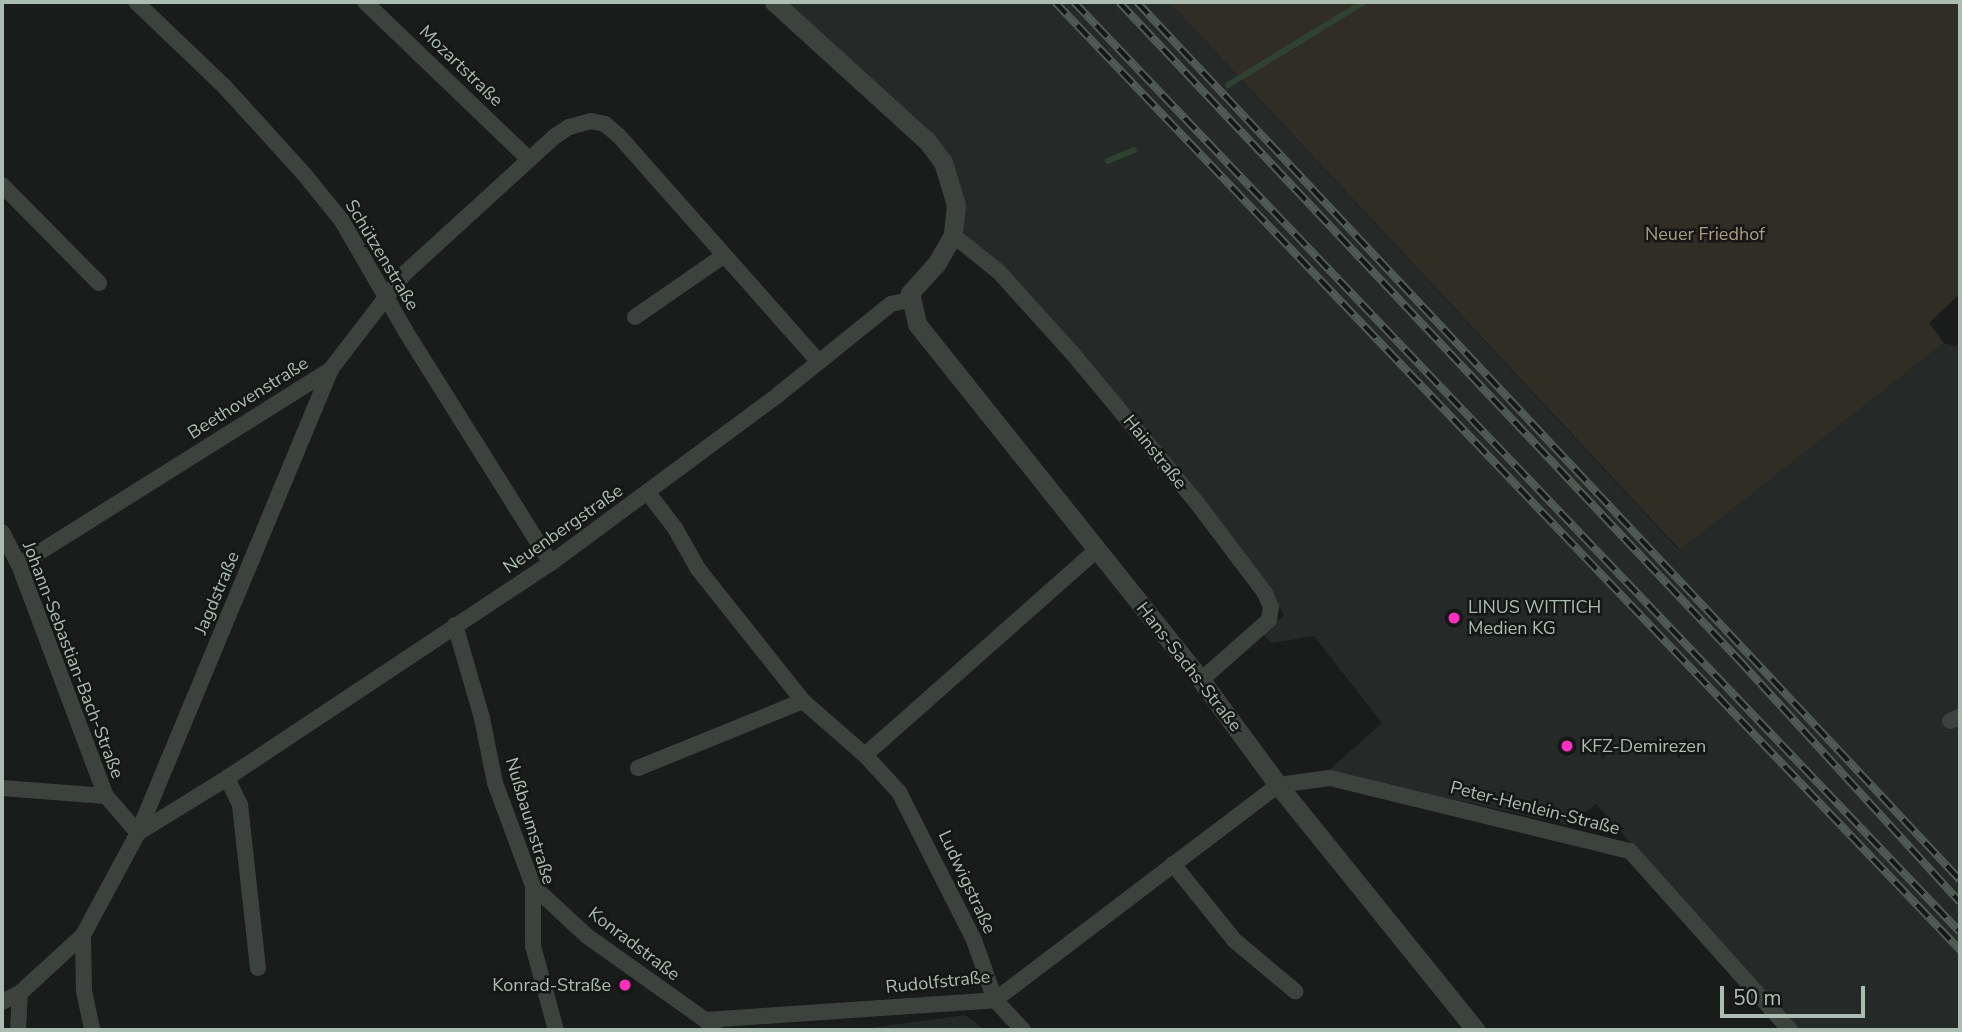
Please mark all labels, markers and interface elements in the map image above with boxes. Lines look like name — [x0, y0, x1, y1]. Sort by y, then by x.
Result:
street label: Mozartstraße — [415, 21, 507, 111]
street label: Schützenstraße — [340, 196, 424, 314]
park label: Neuer Friedhof — [1645, 223, 1765, 245]
street label: Beethovenstraße — [184, 352, 312, 444]
street label: Hainstraße — [1119, 411, 1191, 493]
street label: Neuenbergstraße — [499, 480, 627, 578]
street label: Johann-Sebastian-Bach-Straße — [18, 539, 128, 781]
street label: Jagdstraße — [190, 548, 244, 638]
place label: LINUS WITTICH Medien KG — [1468, 597, 1601, 640]
street label: Hans-Sachs-Straße — [1132, 598, 1246, 736]
marker: LINUS WITTICH Medien KG — [1446, 610, 1462, 626]
place label: KFZ-Demirezen — [1581, 735, 1706, 757]
marker: KFZ-Demirezen — [1559, 738, 1575, 754]
street label: Nußbaumstraße — [500, 755, 560, 887]
street label: Peter-Henlein-Straße — [1448, 776, 1622, 840]
street label: Ludwigstraße — [934, 827, 1000, 937]
street label: Konradstraße — [584, 903, 684, 985]
street label: Rudolfstraße — [885, 966, 991, 998]
scale bar — [1724, 972, 1869, 1016]
place label: Konrad-Straße — [492, 974, 611, 996]
marker: Konrad-Straße — [617, 977, 633, 993]
text: 50 m — [1733, 984, 1782, 1012]

